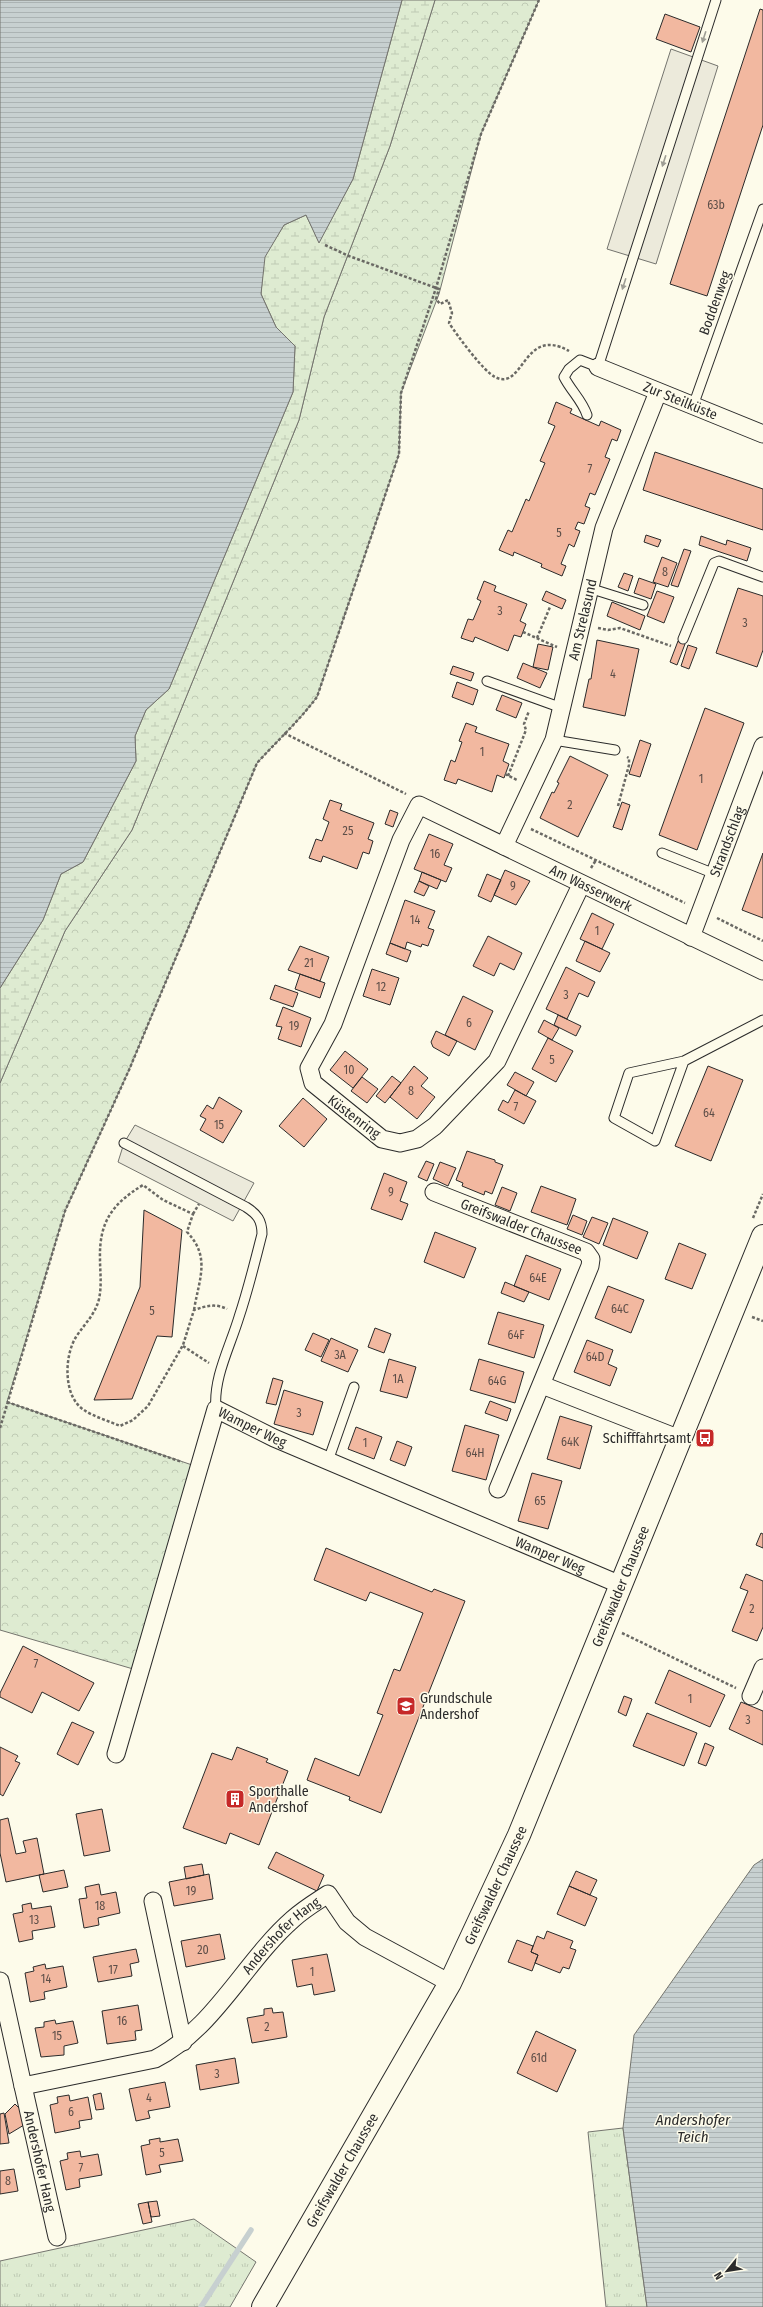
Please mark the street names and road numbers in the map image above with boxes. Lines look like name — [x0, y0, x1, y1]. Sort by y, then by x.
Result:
street label: Boddenweg — [696, 268, 735, 337]
street label: Zur Steilküste — [641, 378, 720, 423]
street label: Am Strelasund — [565, 577, 600, 662]
street label: Strandschlag — [706, 804, 748, 879]
street label: Am Wasserwerk — [547, 861, 635, 915]
street label: Küstenring — [324, 1092, 384, 1143]
street label: Greifswalder Chaussee — [458, 1195, 585, 1258]
street label: Wamper Weg — [216, 1403, 290, 1451]
street label: Greifswalder Chaussee — [588, 1523, 653, 1649]
street label: Wamper Weg — [513, 1533, 588, 1577]
street label: Greifswalder Chaussee — [461, 1823, 530, 1947]
street label: Andershofer Hang — [238, 1893, 323, 1977]
street label: Andershofer Hang — [20, 2109, 60, 2214]
street label: Greifswalder Chaussee — [302, 2110, 382, 2230]

